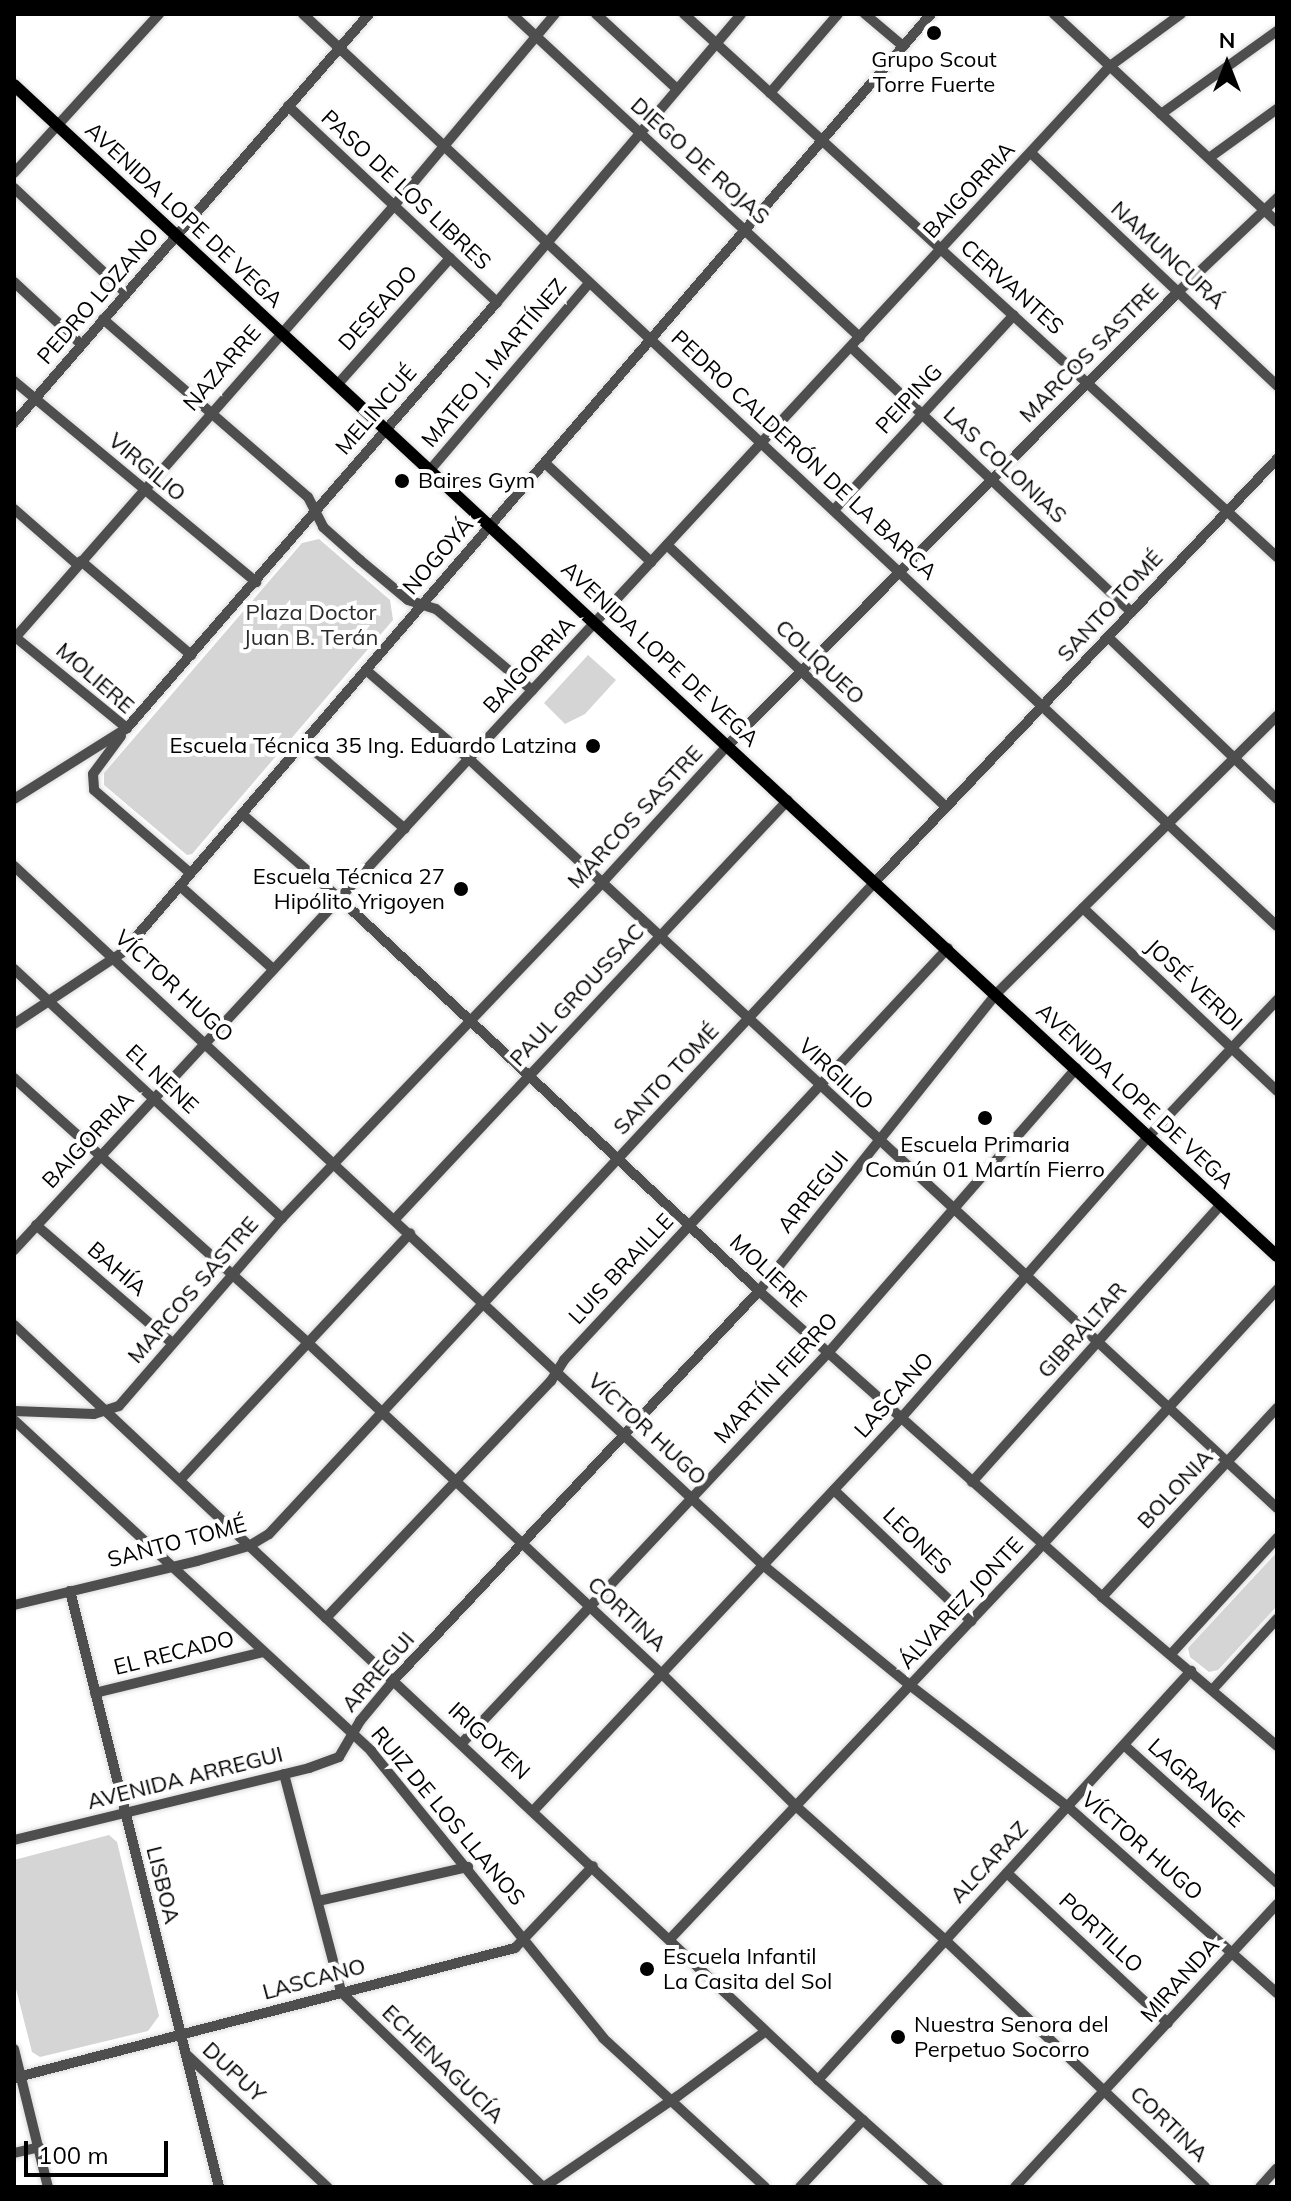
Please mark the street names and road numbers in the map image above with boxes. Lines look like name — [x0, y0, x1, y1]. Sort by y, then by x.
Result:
street label: DIEGO DE ROJAS — [625, 92, 775, 230]
street label: PASO DE LOS LIBRES — [316, 105, 496, 275]
street label: AVENIDA LOPE DE VEGA — [80, 117, 288, 313]
street label: BAIGORRIA — [918, 136, 1020, 244]
street label: NAMUNCURÁ — [1106, 195, 1230, 315]
street label: PEDRO LOZANO — [32, 222, 164, 370]
street label: CERVANTES — [955, 234, 1069, 340]
street label: DESEADO — [333, 260, 423, 356]
street label: MATEO J. MARTÍNEZ — [416, 274, 572, 452]
street label: MARCOS SASTRE — [1014, 278, 1164, 428]
street label: NAZARRE — [178, 320, 266, 416]
street label: PEDRO CALDERÓN DE LA BARCA — [666, 325, 942, 585]
street label: PEIPING — [870, 359, 948, 439]
street label: MELINCUÉ — [330, 360, 422, 460]
street label: LAS COLONIAS — [938, 401, 1072, 529]
street label: VIRGILIO — [103, 427, 191, 507]
street label: NOGOYÁ — [397, 512, 479, 600]
street label: SANTO TOMÉ — [1052, 545, 1168, 667]
street label: AVENIDA LOPE DE VEGA — [556, 556, 764, 752]
street label: BAIGORRIA — [478, 611, 580, 719]
street label: COLIQUEO — [770, 614, 870, 710]
street label: MOLIERE — [51, 637, 139, 719]
street label: MARCOS SASTRE — [562, 740, 708, 894]
street label: PAUL GROUSSAC — [504, 918, 650, 1072]
street label: VÍCTOR HUGO — [109, 924, 239, 1048]
street label: JOSÉ VERDI — [1140, 934, 1248, 1036]
street label: AVENIDA LOPE DE VEGA — [1031, 998, 1239, 1194]
street label: SANTO TOMÉ — [608, 1018, 724, 1140]
street label: VIRGILIO — [793, 1033, 879, 1115]
street label: EL NENE — [120, 1039, 204, 1119]
street label: BAIGORRIA — [37, 1086, 139, 1194]
street label: ARREGUI — [772, 1146, 854, 1238]
street label: LUIS BRAILLE — [563, 1208, 679, 1330]
street label: MARCOS SASTRE — [122, 1211, 264, 1369]
street label: MOLIERE — [724, 1229, 812, 1313]
street label: BAHÍA — [82, 1236, 152, 1302]
street label: GIBRALTAR — [1032, 1277, 1132, 1383]
street label: MARTÍN FIERRO — [709, 1307, 843, 1449]
street label: LASCANO — [849, 1347, 939, 1443]
street label: VÍCTOR HUGO — [582, 1367, 712, 1491]
street label: BOLONIA — [1132, 1444, 1218, 1534]
street label: LEONES — [877, 1502, 957, 1580]
street label: SANTO TOMÉ — [105, 1511, 249, 1573]
street label: ÁLVAREZ JONTE — [893, 1532, 1029, 1674]
street label: CORTINA — [582, 1571, 672, 1657]
street label: EL RECADO — [111, 1625, 237, 1681]
street label: ARREGUI — [336, 1627, 420, 1717]
street label: IRIGOYEN — [443, 1697, 535, 1785]
street label: RUIZ DE LOS LLANOS — [365, 1721, 531, 1911]
street label: LAGRANGE — [1143, 1733, 1249, 1833]
street label: AVENIDA ARREGUI — [84, 1741, 286, 1815]
street label: VÍCTOR HUGO — [1076, 1786, 1208, 1906]
street label: ALCARAZ — [944, 1816, 1034, 1908]
street label: LISBOA — [141, 1843, 185, 1927]
street label: PORTILLO — [1054, 1888, 1148, 1978]
street label: MIRANDA — [1135, 1932, 1225, 2028]
street label: LASCANO — [260, 1953, 368, 2005]
street label: ECHENAGUCÍA — [377, 1999, 509, 2129]
street label: DUPUY — [197, 2036, 271, 2108]
street label: CORTINA — [1125, 2080, 1213, 2168]

